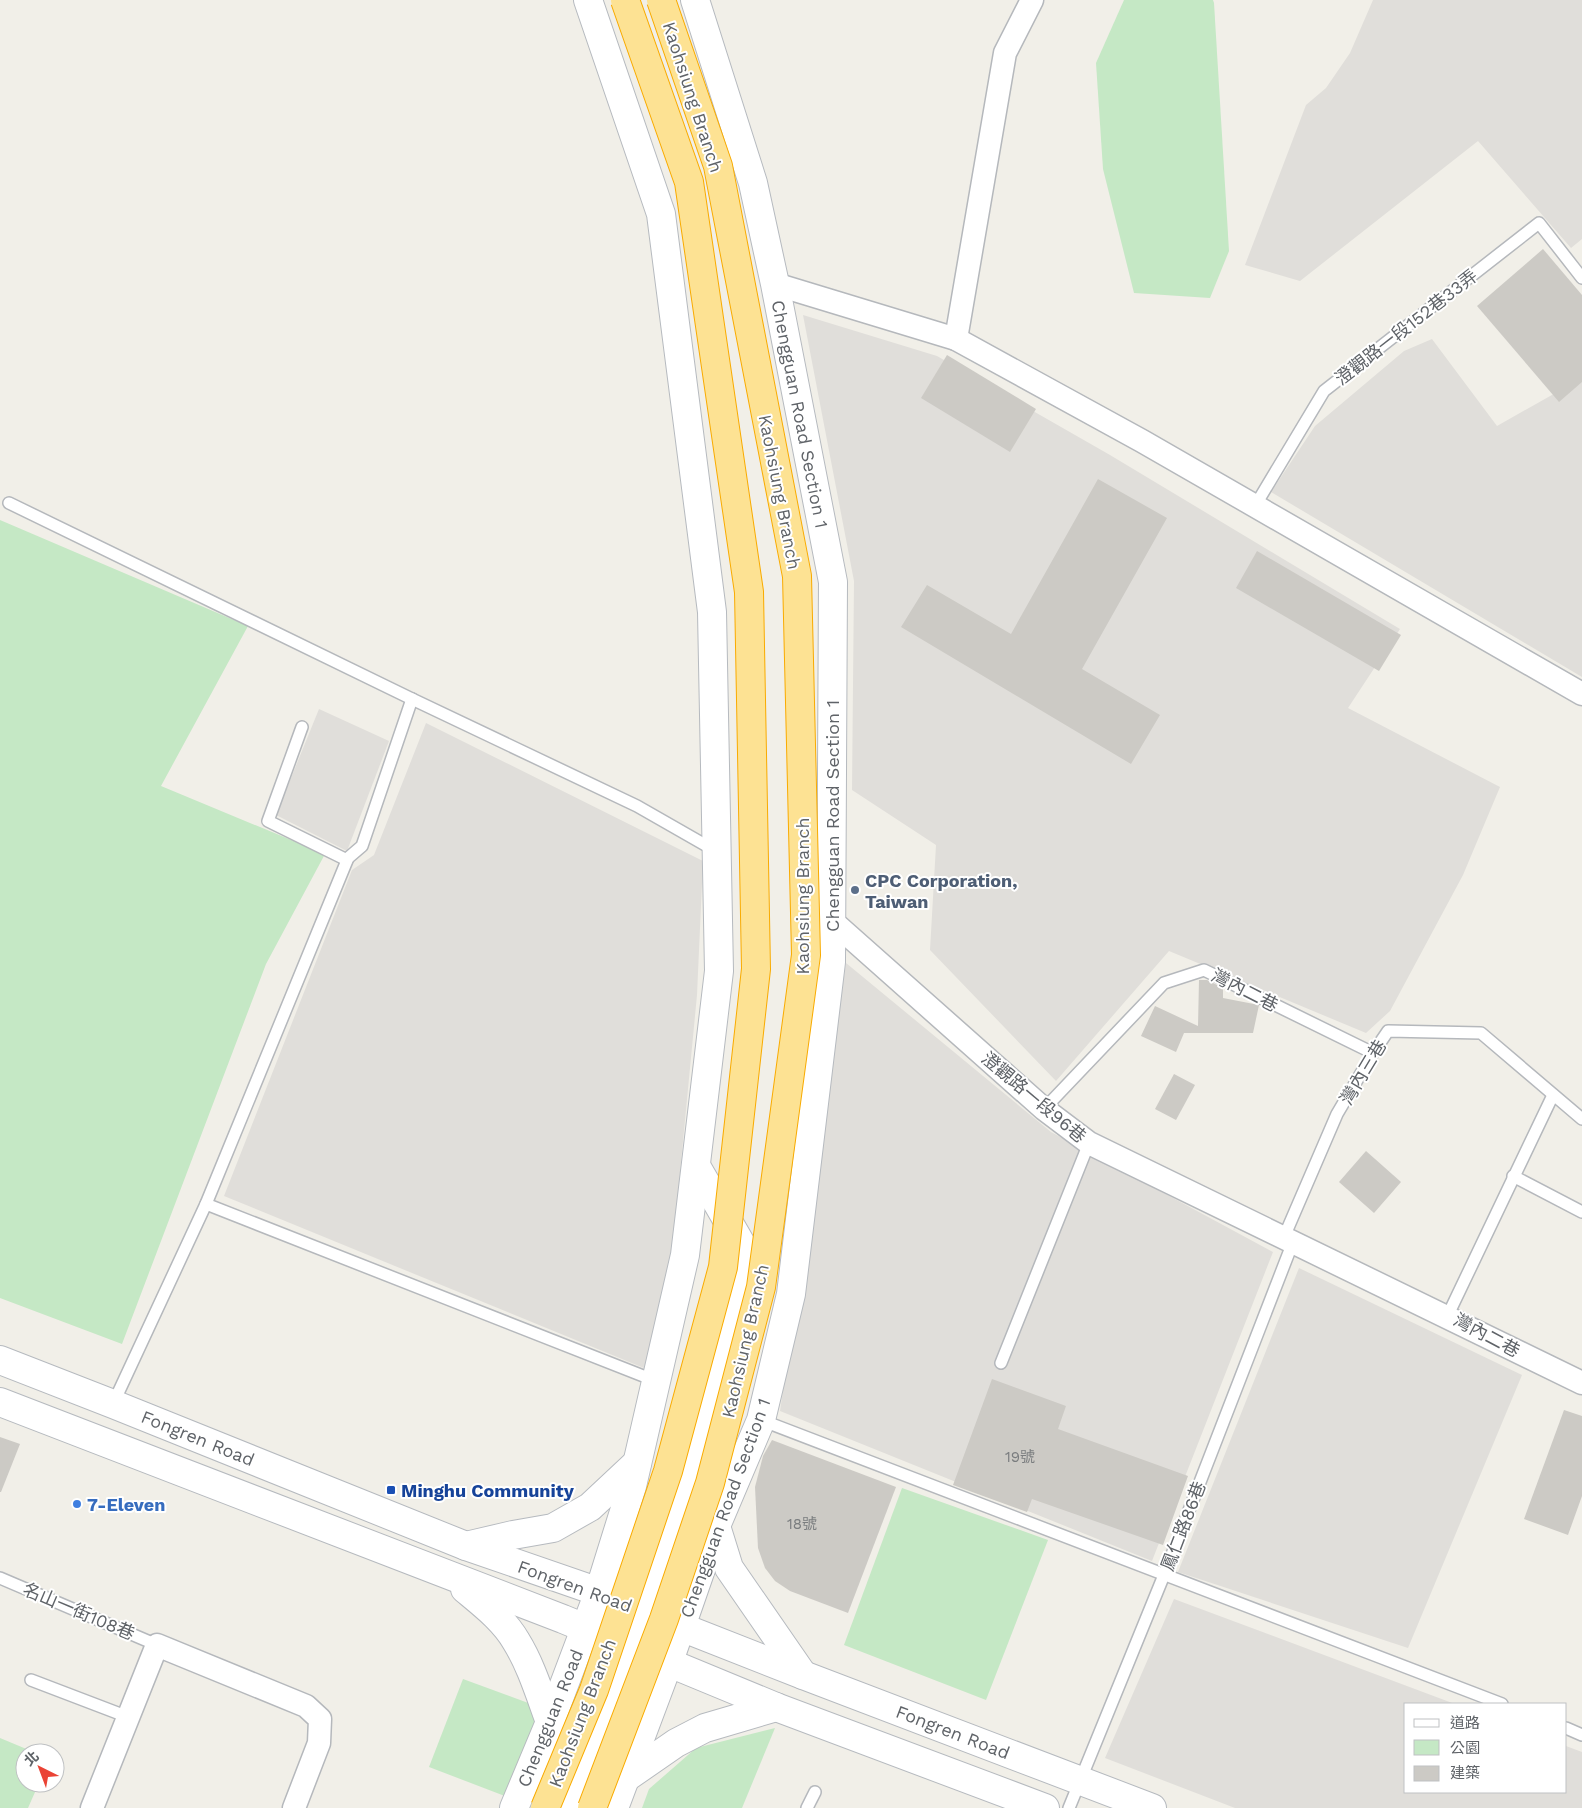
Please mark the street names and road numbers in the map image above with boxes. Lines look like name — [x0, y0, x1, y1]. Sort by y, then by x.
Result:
street label: Kaohsiung Branch — [659, 19, 727, 175]
street label: 澄觀路一段152巷33弄 — [1331, 265, 1481, 389]
street label: Chengguan Road Section 1 — [768, 298, 832, 530]
street label: Kaohsiung Branch — [755, 413, 805, 571]
street label: Chengguan Road Section 1 — [822, 700, 843, 932]
street label: Kaohsiung Branch — [792, 817, 813, 975]
street label: 灣內二巷 — [1208, 964, 1282, 1016]
street label: 灣內三巷 — [1335, 1036, 1391, 1108]
street label: 澄觀路一段96巷 — [977, 1047, 1091, 1147]
street label: Kaohsiung Branch — [717, 1262, 773, 1420]
street label: 灣內二巷 — [1450, 1309, 1524, 1361]
street label: Chengguan Road Section 1 — [675, 1395, 775, 1621]
street label: Fongren Road — [138, 1406, 258, 1470]
street label: 鳳仁路86巷 — [1156, 1478, 1210, 1574]
street label: Fongren Road — [515, 1556, 635, 1616]
street label: 名山一街108巷 — [20, 1578, 138, 1644]
street label: Kaohsiung Branch — [544, 1636, 620, 1790]
street label: Chengguan Road — [513, 1646, 587, 1790]
street label: Fongren Road — [893, 1701, 1013, 1763]

